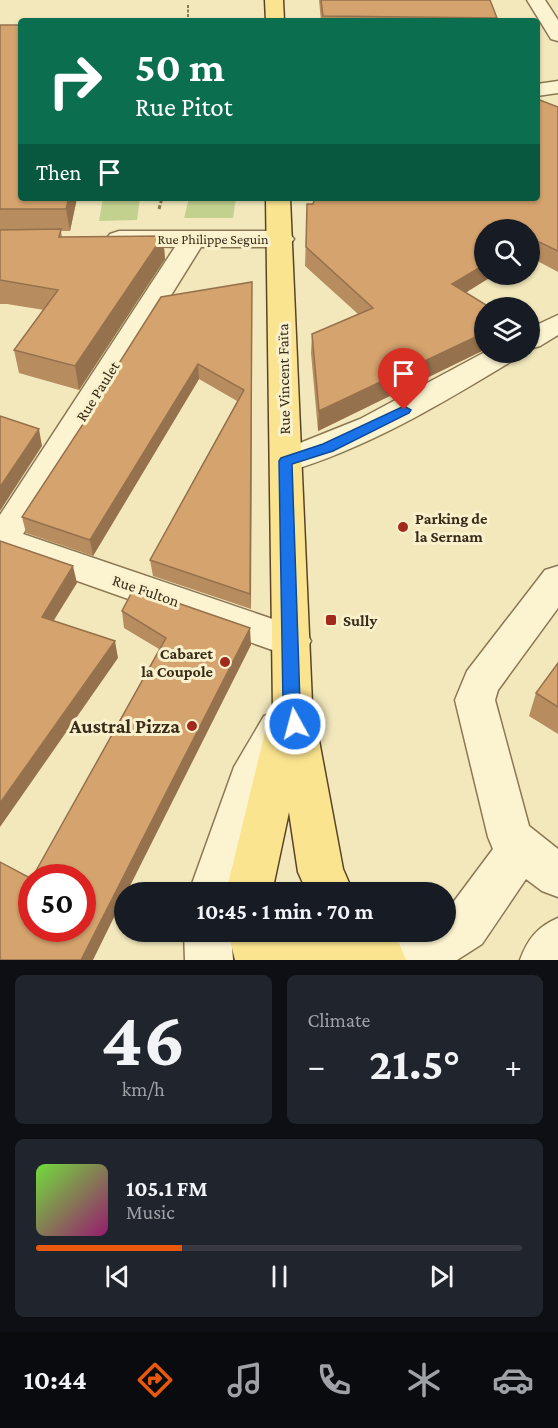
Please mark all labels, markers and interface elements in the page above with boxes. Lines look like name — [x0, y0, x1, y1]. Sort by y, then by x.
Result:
icon: right — [36, 42, 114, 120]
text: 50 m — [135, 43, 225, 90]
text: Rue Pitot — [135, 92, 233, 122]
icon: arrive — [93, 156, 126, 189]
text: Then — [36, 160, 81, 185]
map controls — [474, 219, 540, 363]
button: search — [474, 219, 540, 285]
street label: Rue Philippe Seguin — [158, 231, 269, 247]
button: layers — [474, 297, 540, 363]
street label: Rue Vincent Faïta — [274, 323, 293, 435]
pin — [378, 348, 429, 410]
icon: arrive — [387, 357, 420, 390]
street label: Rue Paulet — [72, 358, 123, 424]
place label: Parking de la Sernam — [415, 510, 488, 545]
marker: Parking de la Sernam — [396, 520, 410, 534]
street label: Rue Fulton — [110, 571, 182, 610]
place label: Sully — [343, 612, 377, 629]
marker: Sully — [324, 613, 338, 627]
place label: Cabaret la Coupole — [141, 645, 214, 680]
marker: Cabaret la Coupole — [218, 655, 232, 669]
position arrow — [263, 692, 327, 756]
place label: Austral Pizza — [69, 715, 180, 737]
marker: Austral Pizza — [185, 719, 199, 733]
speed limit sign: 50 — [18, 864, 96, 942]
text: 10:45 · 1 min · 70 m — [197, 899, 373, 924]
text: 46 — [101, 995, 186, 1082]
text: Climate — [308, 1009, 370, 1031]
text: 21.5° — [369, 1039, 460, 1089]
text: − — [308, 1047, 325, 1084]
text: + — [505, 1047, 522, 1084]
text: km/h — [122, 1078, 165, 1100]
text: 105.1 FM — [126, 1176, 208, 1201]
text: Music — [126, 1201, 175, 1223]
icon: previous — [101, 1260, 134, 1293]
icon: pause — [263, 1260, 296, 1293]
icon: next — [425, 1260, 458, 1293]
icon: directions — [134, 1359, 176, 1401]
icon: music — [224, 1359, 266, 1401]
icon: phone — [313, 1359, 355, 1401]
icon: climate — [403, 1359, 445, 1401]
icon: car — [492, 1359, 534, 1401]
text: 10:44 — [24, 1365, 87, 1395]

